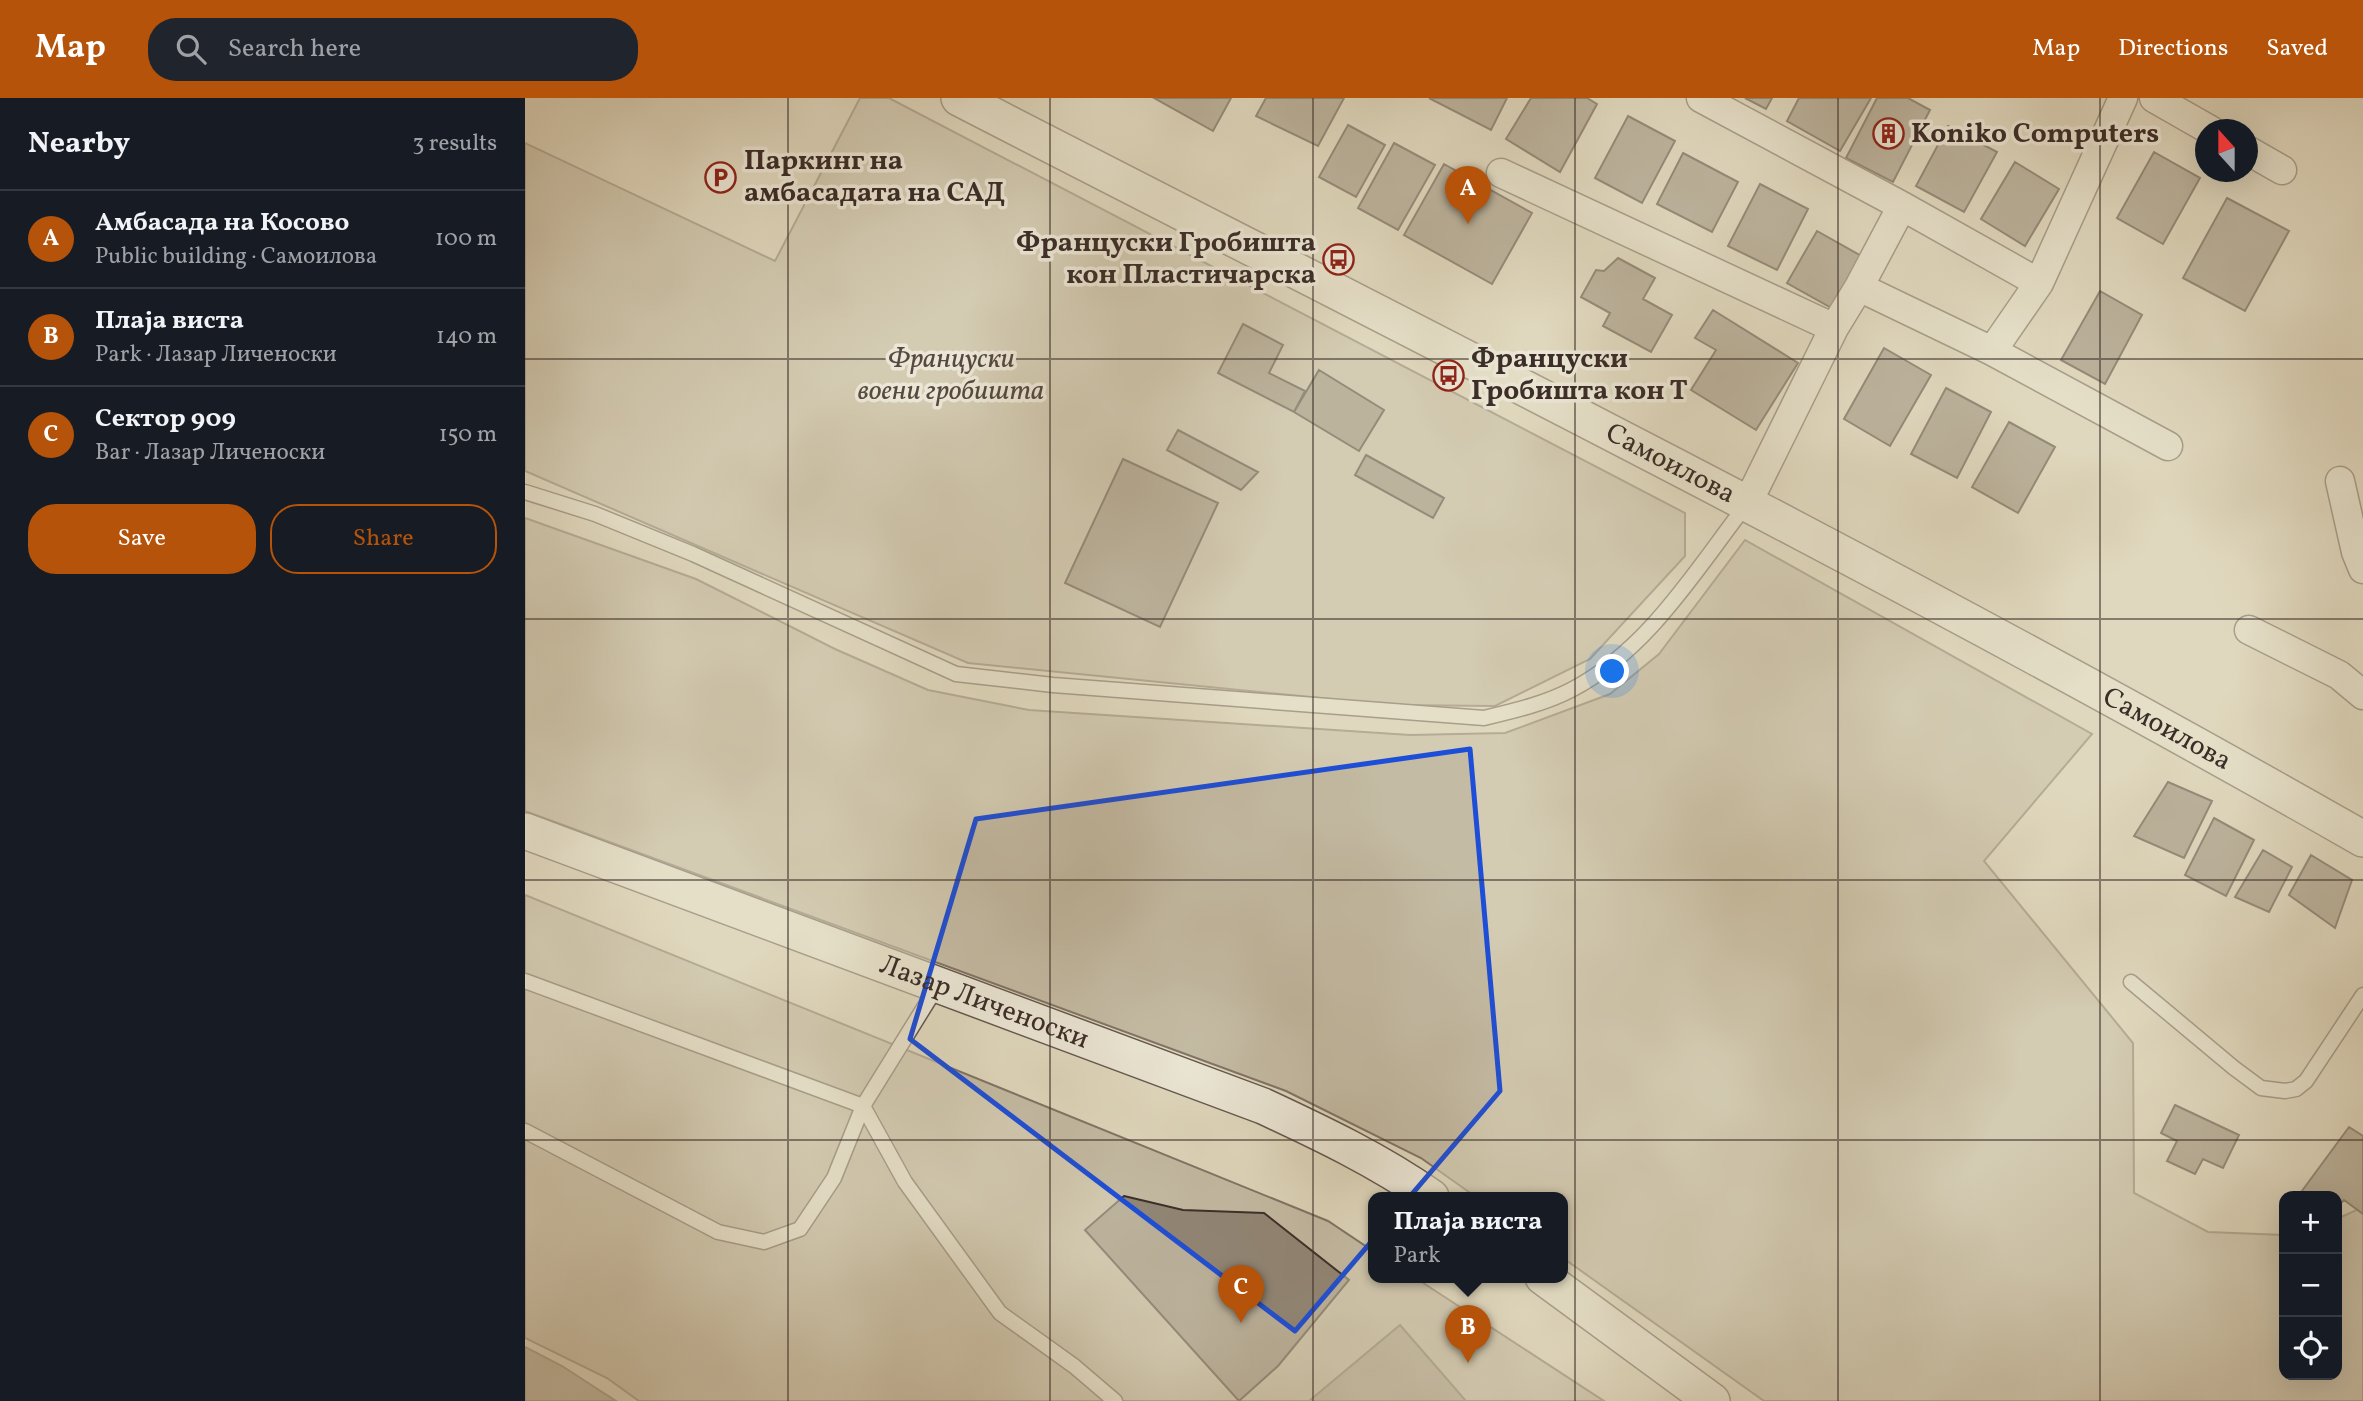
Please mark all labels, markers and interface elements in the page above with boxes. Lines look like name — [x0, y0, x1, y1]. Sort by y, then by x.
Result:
search box — [148, 18, 638, 81]
text: Map — [35, 26, 106, 72]
icon: search — [172, 30, 210, 68]
text: Search here — [228, 31, 361, 67]
text: Map — [2032, 32, 2080, 66]
text: Directions — [2118, 32, 2228, 66]
text: Saved — [2266, 32, 2328, 66]
place label: Koniko Computers — [1911, 115, 2159, 154]
building icon: Koniko Computers — [1871, 117, 1905, 151]
north arrow — [2195, 119, 2258, 182]
text: Nearby — [28, 123, 130, 165]
text: 3 results — [412, 128, 497, 160]
place label: Паркинг на амбасадата на САД — [744, 142, 1005, 213]
parking icon: Паркинг на амбасадата на САД — [704, 160, 738, 194]
pin: A — [1445, 166, 1491, 224]
text: Амбасада на Косово — [95, 205, 350, 241]
text: A — [43, 223, 59, 255]
text: 100 m — [435, 223, 497, 255]
place label: Француски Гробишта кон Пластичарска — [1016, 224, 1316, 295]
text: Public building · Самоилова — [95, 241, 377, 273]
bus stop icon: Француски Гробишта кон Пластичарска — [1322, 242, 1356, 276]
text: Плаја виста — [95, 303, 244, 339]
text: B — [43, 321, 59, 353]
text: 140 m — [436, 321, 497, 353]
text: Park · Лазар Личеноски — [95, 339, 337, 371]
park label: Француски воени гробишта — [858, 340, 1044, 411]
place label: Француски Гробишта кон Т — [1471, 340, 1688, 411]
bus stop icon: Француски Гробишта кон Т — [1431, 358, 1465, 392]
text: Сектор 909 — [95, 401, 236, 437]
street label: Самоилова — [1599, 414, 1742, 514]
text: C — [44, 419, 58, 451]
text: 150 m — [439, 419, 497, 451]
text: Bar · Лазар Личеноски — [95, 437, 325, 469]
button: Save — [28, 504, 256, 574]
button: Share — [270, 504, 497, 574]
your location — [1595, 654, 1629, 688]
street label: Самоилова — [2096, 678, 2239, 780]
street label: Лазар Личеноски — [874, 945, 1094, 1059]
map controls — [2279, 1191, 2342, 1380]
button: + — [2279, 1191, 2342, 1254]
popup — [1368, 1192, 1568, 1283]
text: Плаја виста — [1393, 1204, 1543, 1240]
text: Park — [1393, 1240, 1440, 1272]
button: − — [2279, 1254, 2342, 1317]
pin: C — [1218, 1265, 1264, 1323]
pin: B — [1445, 1305, 1491, 1363]
button: locate — [2279, 1317, 2342, 1380]

